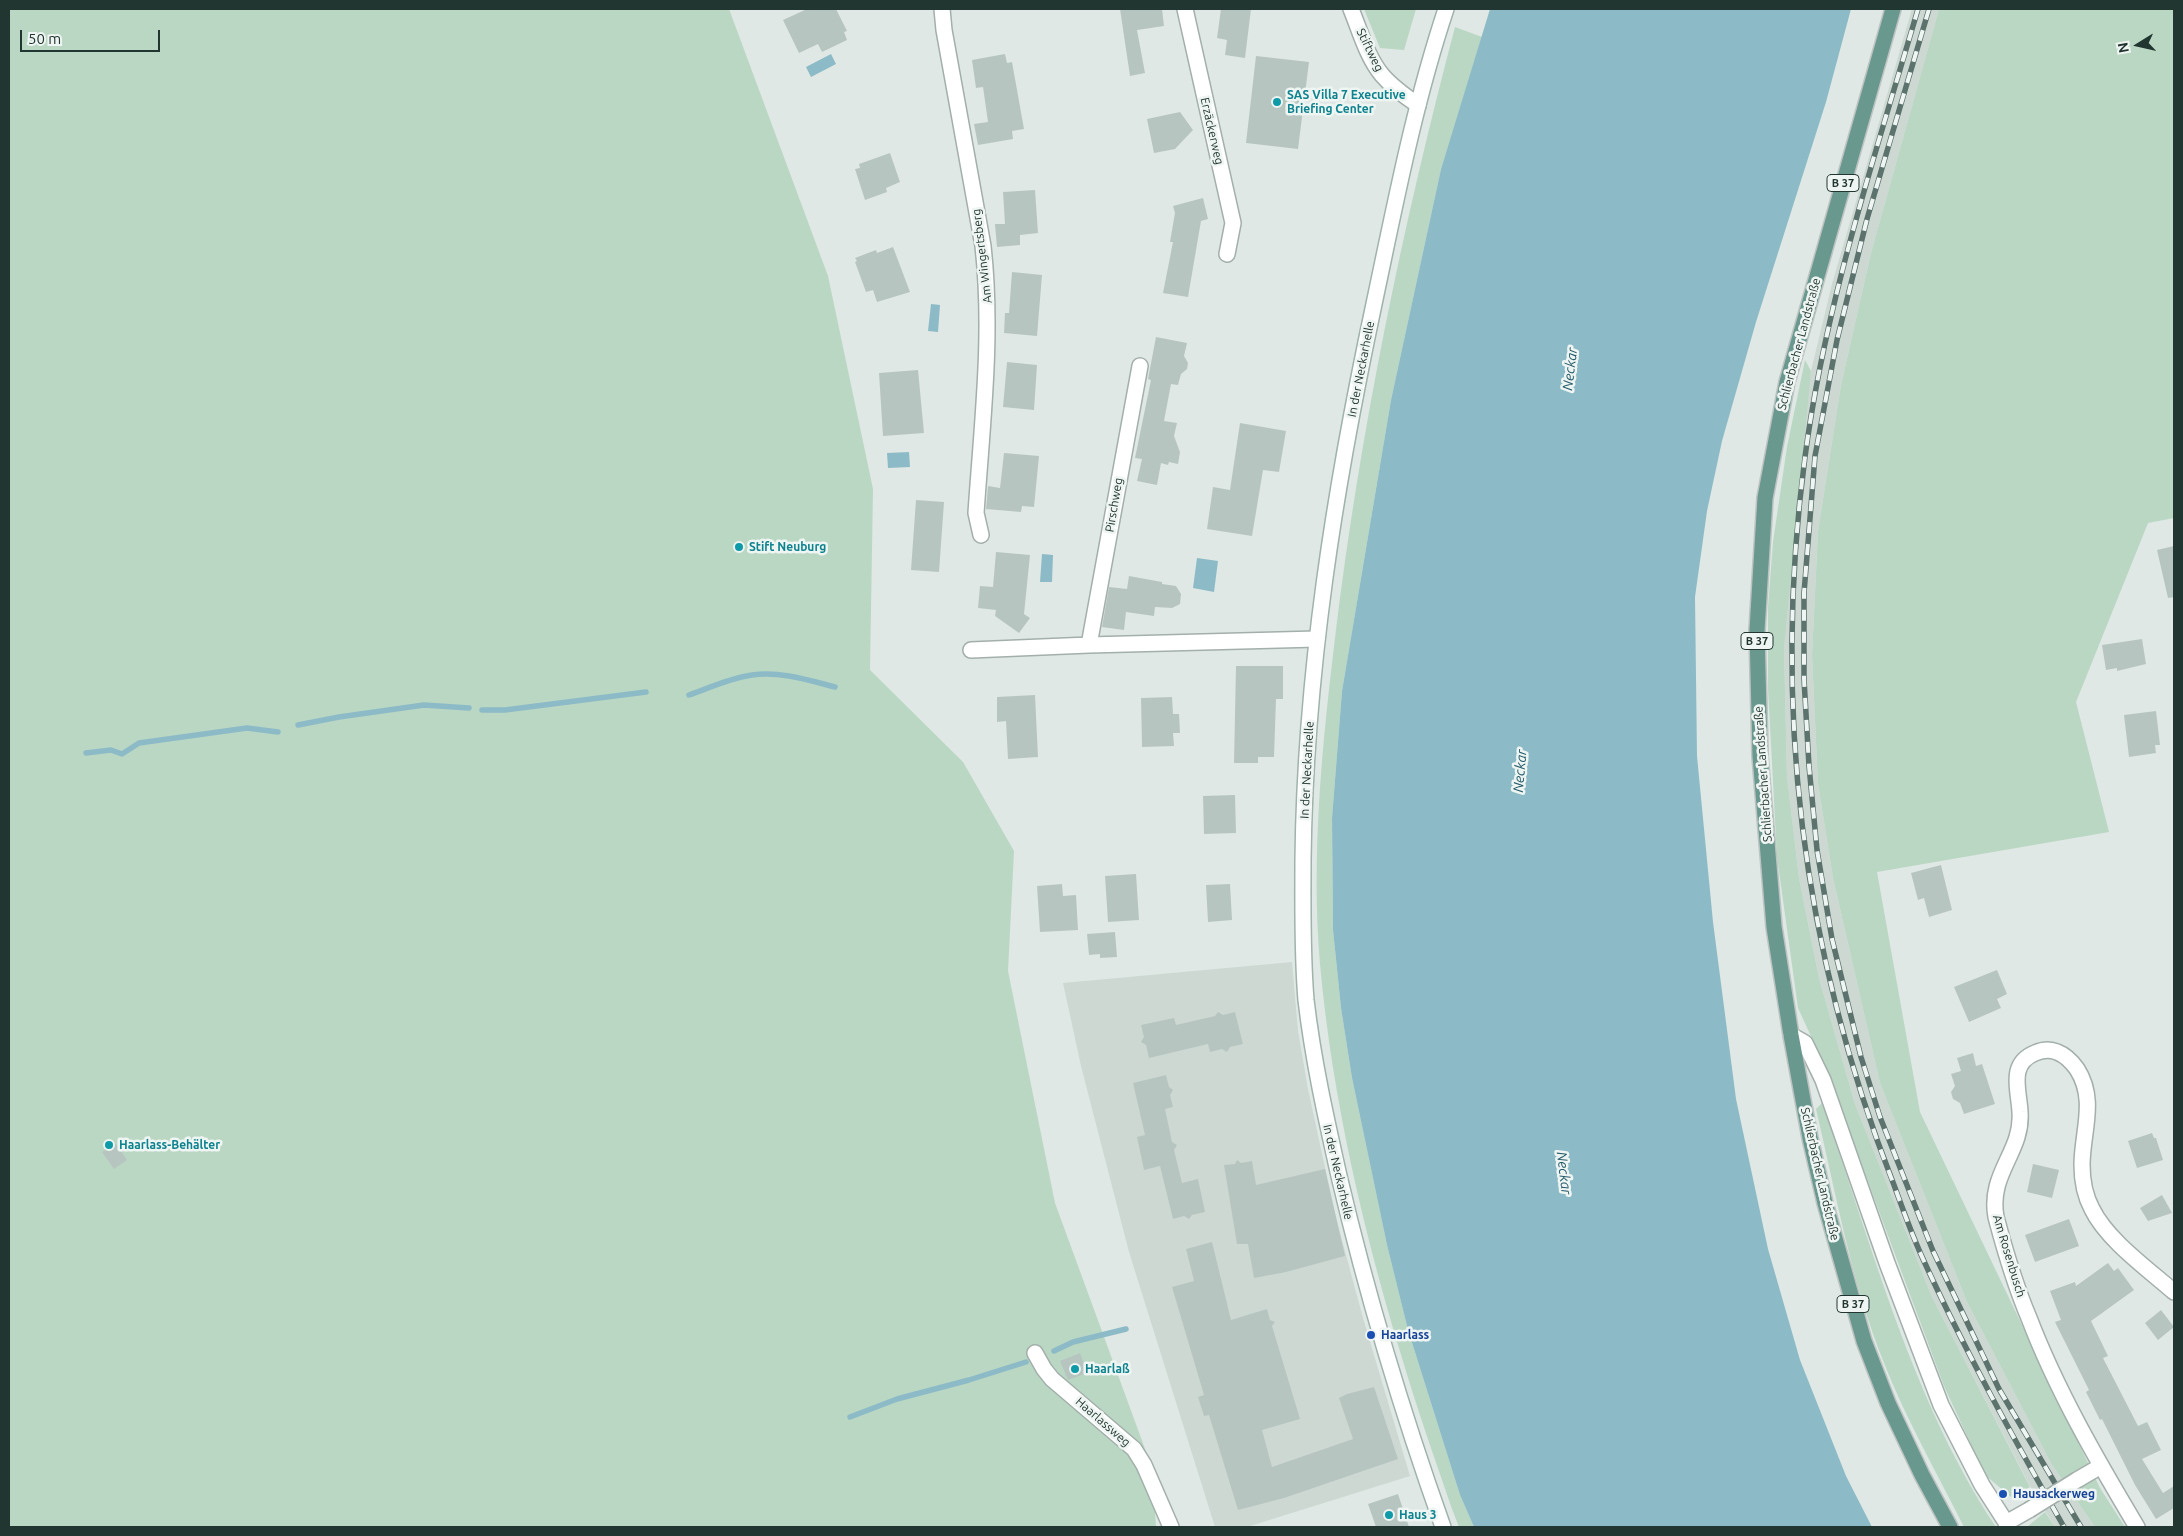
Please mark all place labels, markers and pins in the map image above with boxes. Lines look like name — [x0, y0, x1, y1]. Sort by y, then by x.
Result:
place label: SAS Villa 7 Executive Briefing Center — [1287, 88, 1406, 116]
marker: SAS Villa 7 Executive Briefing Center — [1271, 96, 1283, 108]
place label: Stift Neuburg — [749, 540, 826, 554]
marker: Stift Neuburg — [733, 541, 745, 553]
place label: Haarlass-Behälter — [119, 1138, 220, 1152]
marker: Haarlass-Behälter — [103, 1139, 115, 1151]
place label: Haarlass — [1381, 1328, 1429, 1342]
marker: Haarlass — [1365, 1329, 1377, 1341]
place label: Haarlaß — [1085, 1362, 1130, 1376]
marker: Haarlaß — [1069, 1363, 1081, 1375]
place label: Hausackerweg — [2013, 1487, 2095, 1501]
marker: Hausackerweg — [1997, 1488, 2009, 1500]
place label: Haus 3 — [1399, 1508, 1437, 1522]
marker: Haus 3 — [1383, 1509, 1395, 1521]

